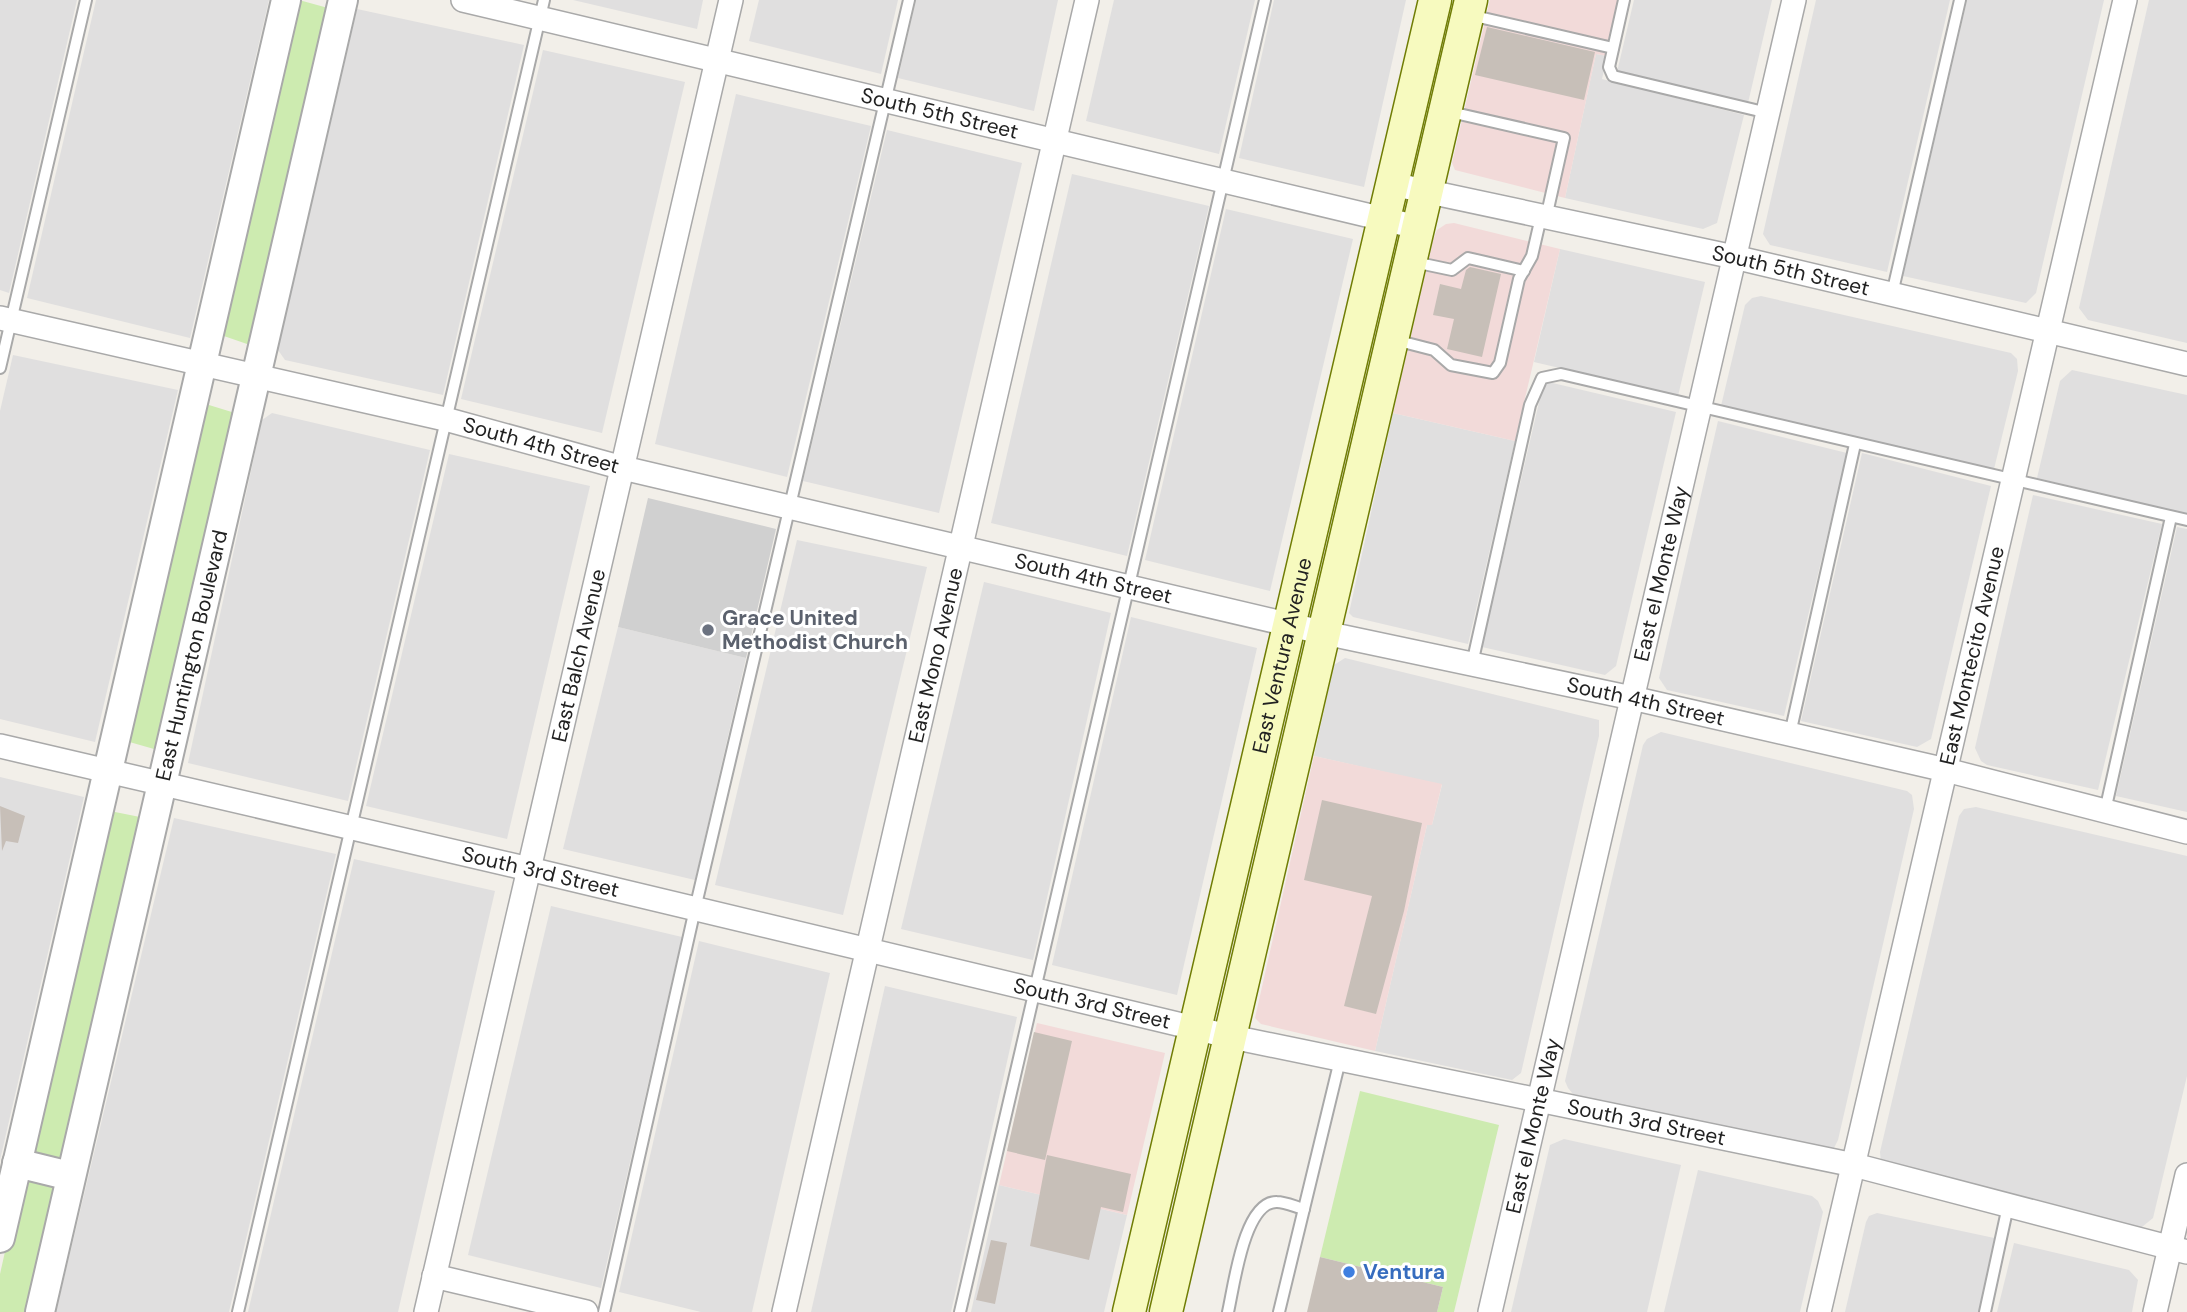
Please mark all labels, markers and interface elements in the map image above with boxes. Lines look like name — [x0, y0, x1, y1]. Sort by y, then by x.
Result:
street label: South 5th Street — [858, 81, 1021, 146]
street label: South 5th Street — [1709, 239, 1872, 303]
street label: South 4th Street — [460, 411, 622, 480]
street label: East el Monte Way — [1627, 483, 1695, 664]
street label: East Huntington Boulevard — [149, 527, 234, 783]
street label: East Montecito Avenue — [1933, 543, 2011, 768]
street label: South 4th Street — [1012, 547, 1175, 611]
street label: East Ventura Avenue — [1246, 555, 1318, 756]
street label: East Mono Avenue — [902, 565, 969, 746]
street label: East Balch Avenue — [545, 566, 612, 745]
place label: Grace United Methodist Church — [722, 604, 908, 656]
marker: Grace United Methodist Church — [700, 622, 716, 638]
street label: South 4th Street — [1564, 671, 1727, 733]
street label: South 3rd Street — [459, 840, 622, 904]
street label: South 3rd Street — [1011, 971, 1173, 1036]
street label: East el Monte Way — [1499, 1035, 1567, 1216]
street label: South 3rd Street — [1565, 1092, 1728, 1152]
place label: Ventura — [1363, 1258, 1445, 1286]
marker: Ventura — [1341, 1264, 1357, 1280]

